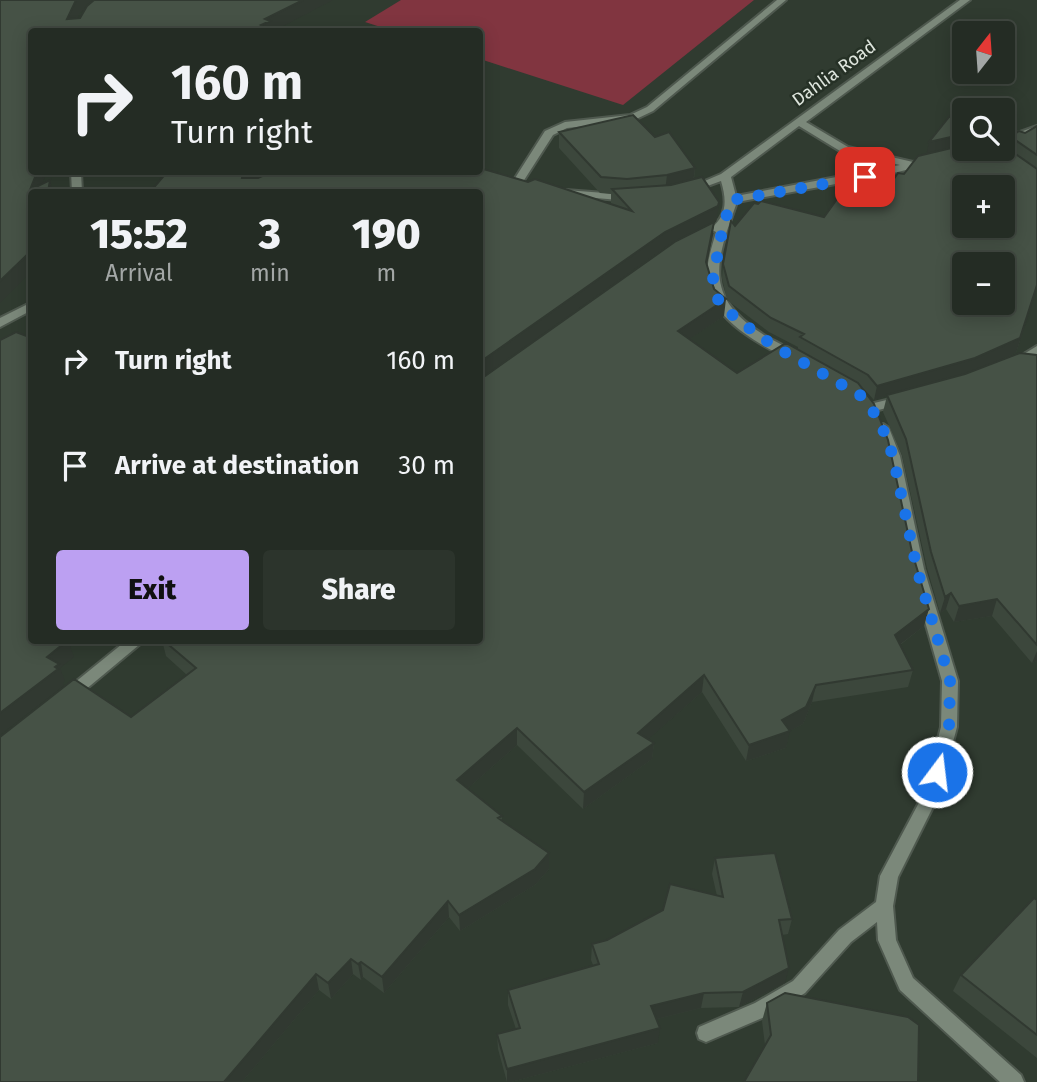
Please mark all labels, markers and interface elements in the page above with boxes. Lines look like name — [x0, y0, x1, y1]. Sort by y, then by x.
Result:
north arrow — [952, 21, 1015, 84]
map controls — [952, 21, 1015, 315]
street label: Dahlia Road — [788, 35, 880, 111]
text: 160 m — [171, 53, 303, 112]
icon: right — [56, 56, 147, 147]
button: search — [952, 98, 1015, 161]
text: Turn right — [171, 113, 313, 151]
pin — [835, 147, 895, 207]
icon: arrive — [846, 158, 884, 196]
button: + — [952, 175, 1015, 238]
text: 15:52 — [90, 209, 188, 259]
text: 3 — [259, 209, 281, 259]
text: 190 — [352, 209, 421, 259]
button: − — [952, 252, 1015, 315]
text: Arrival — [105, 259, 173, 287]
text: min — [250, 259, 290, 287]
text: m — [377, 259, 396, 287]
icon: right — [56, 342, 94, 380]
text: Turn right — [115, 345, 232, 376]
text: 160 m — [386, 345, 455, 376]
icon: arrive — [56, 447, 94, 485]
text: Arrive at destination — [115, 450, 359, 481]
text: 30 m — [398, 450, 455, 481]
button: Exit — [56, 550, 249, 630]
button: Share — [263, 550, 455, 630]
position arrow — [900, 735, 974, 809]

